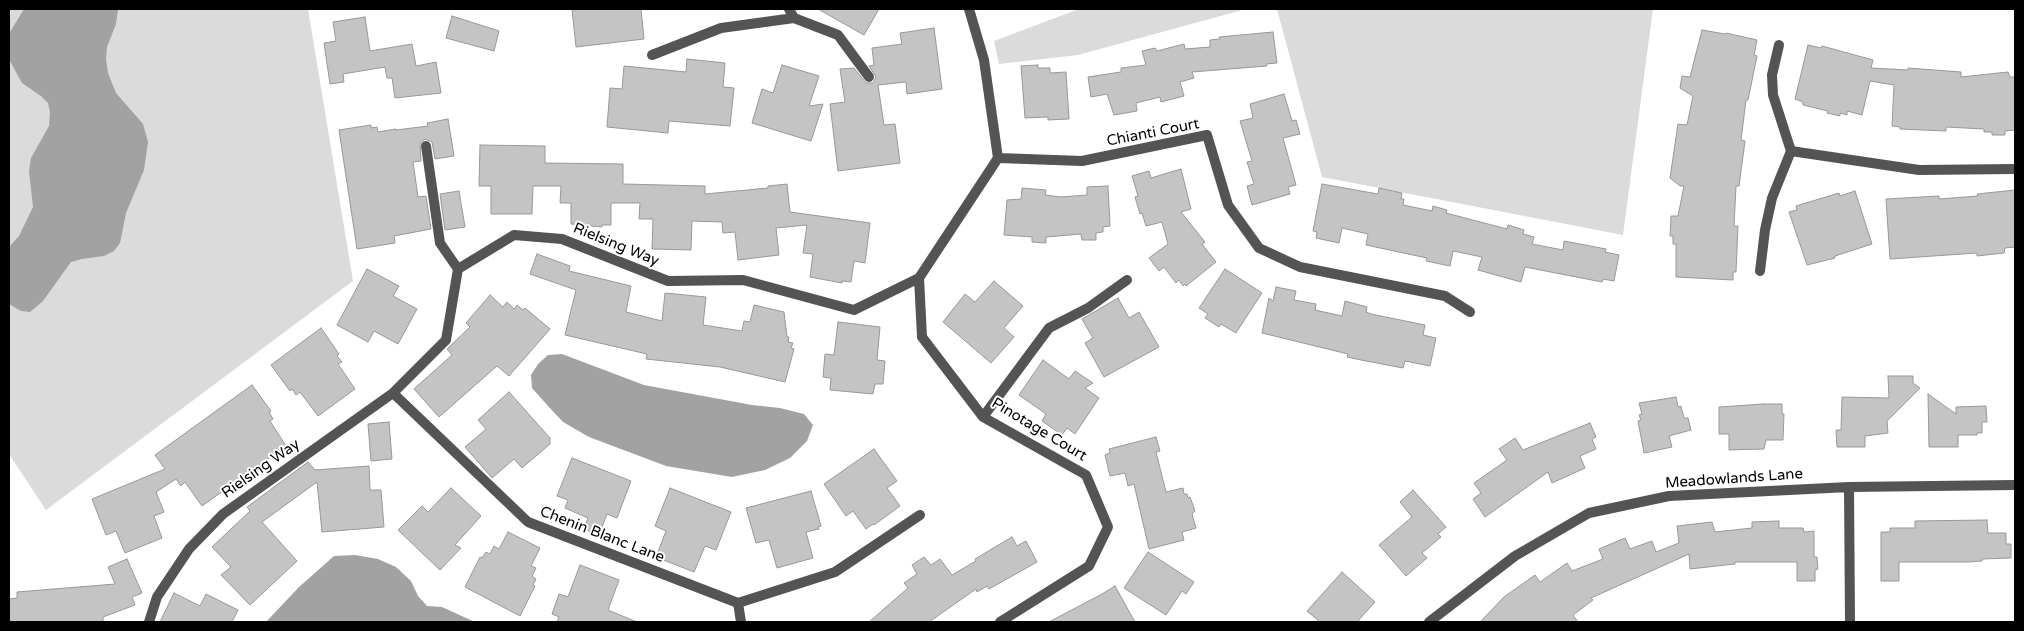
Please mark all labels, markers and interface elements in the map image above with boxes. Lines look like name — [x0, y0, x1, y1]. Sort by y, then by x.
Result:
street label: Chianti Court — [1105, 115, 1201, 151]
street label: Rielsing Way — [570, 220, 662, 270]
street label: Pinotage Court — [988, 395, 1090, 465]
street label: Rielsing Way — [219, 436, 303, 502]
street label: Meadowlands Lane — [1664, 465, 1804, 493]
street label: Chenin Blanc Lane — [537, 503, 667, 567]

